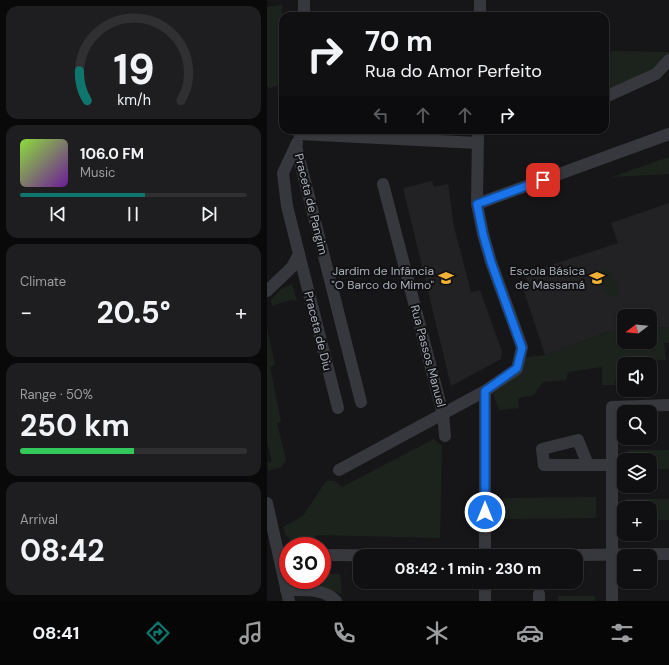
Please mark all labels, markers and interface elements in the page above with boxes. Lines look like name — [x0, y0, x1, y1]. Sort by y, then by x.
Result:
text: 70 m — [365, 23, 433, 60]
icon: right — [299, 28, 351, 80]
text: 19 — [113, 42, 154, 96]
text: Rua do Amor Perfeito — [365, 59, 542, 83]
text: km/h — [117, 90, 150, 108]
icon: left — [370, 104, 392, 126]
icon: ahead — [412, 104, 434, 126]
icon: ahead — [454, 104, 476, 126]
icon: right — [496, 104, 518, 126]
text: 106.0 FM — [80, 144, 144, 164]
street label: Praceta de Pangim — [291, 152, 331, 256]
pin — [526, 163, 560, 197]
text: Music — [80, 164, 115, 181]
icon: arrive — [532, 169, 554, 191]
icon: previous — [47, 203, 69, 225]
icon: pause — [122, 203, 144, 225]
icon: next — [198, 203, 220, 225]
place label: Jardim de Infância "O Barco do Mimo" — [331, 263, 434, 293]
place label: Escola Básica de Massamá — [510, 263, 585, 293]
school or university icon: Jardim de Infância "O Barco do Mimo" — [437, 269, 455, 287]
school or university icon: Escola Básica de Massamá — [588, 269, 606, 287]
text: Climate — [20, 273, 66, 290]
street label: Praceta de Diu — [300, 290, 336, 373]
text: 20.5° — [96, 293, 171, 332]
text: − — [20, 298, 32, 327]
text: + — [235, 298, 247, 327]
street label: Rua Passos Manuel — [407, 303, 449, 409]
north arrow — [617, 309, 657, 349]
map controls — [617, 309, 657, 589]
button: sound — [617, 357, 657, 397]
text: Range · 50% — [20, 386, 93, 403]
button: search — [617, 405, 657, 445]
text: 250 km — [20, 406, 130, 445]
button: layers — [617, 453, 657, 493]
position arrow — [464, 491, 506, 533]
button: + — [617, 501, 657, 541]
text: Arrival — [20, 511, 58, 528]
text: 08:42 — [20, 531, 105, 570]
speed limit sign: 30 — [279, 537, 331, 589]
button: − — [617, 549, 657, 589]
text: 08:42 · 1 min · 230 m — [395, 559, 541, 579]
icon: directions — [144, 619, 172, 647]
icon: music — [237, 619, 265, 647]
icon: phone — [330, 619, 358, 647]
icon: climate — [423, 619, 451, 647]
icon: car — [516, 619, 544, 647]
icon: filters — [608, 619, 636, 647]
text: 08:41 — [32, 621, 79, 645]

